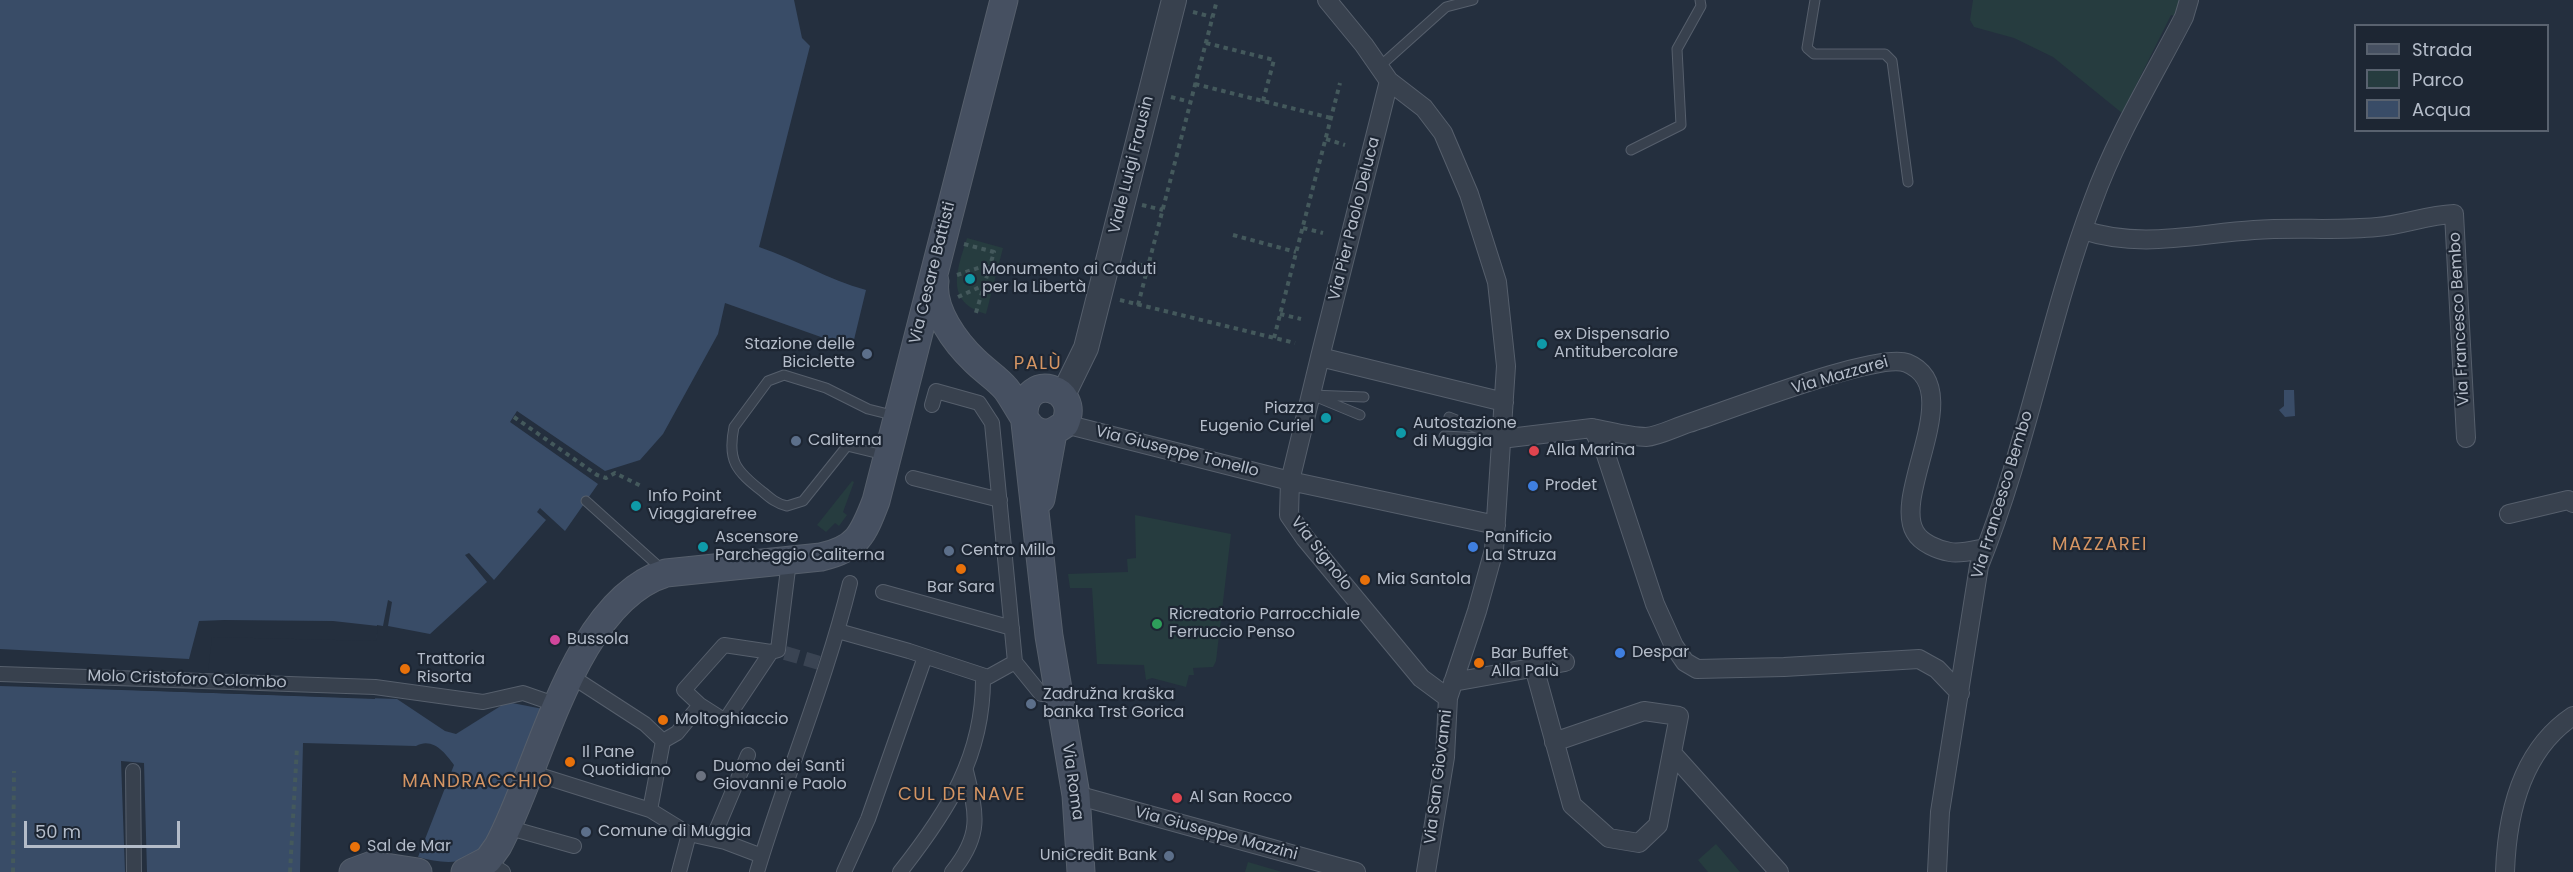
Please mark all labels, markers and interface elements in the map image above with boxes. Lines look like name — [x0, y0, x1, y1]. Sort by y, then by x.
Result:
legend — [2354, 24, 2549, 132]
text: Strada — [2412, 37, 2472, 62]
text: Parco — [2412, 67, 2464, 92]
street label: Viale Luigi Frausin — [1106, 94, 1158, 236]
text: Acqua — [2412, 97, 2471, 122]
street label: Via Pier Paolo Deluca — [1325, 135, 1385, 303]
street label: Via Cesare Battisti — [906, 200, 960, 346]
street label: Via Francesco Bembo — [2446, 231, 2474, 407]
place label: Monumento ai Caduti per la Libertà — [982, 260, 1156, 298]
marker: Monumento ai Caduti per la Libertà — [963, 272, 977, 286]
place label: ex Dispensario Antitubercolare — [1554, 325, 1678, 363]
place label: Stazione delle Biciclette — [745, 335, 855, 373]
marker: ex Dispensario Antitubercolare — [1535, 337, 1549, 351]
marker: Stazione delle Biciclette — [860, 347, 874, 361]
district label: PALÙ — [1014, 353, 1062, 375]
street label: Via Mazzarei — [1789, 353, 1891, 399]
place label: Piazza Eugenio Curiel — [1200, 399, 1314, 437]
street label: Via Francesco Bembo — [1968, 409, 2038, 581]
marker: Piazza Eugenio Curiel — [1319, 411, 1333, 425]
place label: Autostazione di Muggia — [1413, 414, 1517, 452]
street label: Via Giuseppe Tonello — [1093, 422, 1261, 482]
marker: Autostazione di Muggia — [1394, 426, 1408, 440]
place label: Caliterna — [808, 431, 882, 451]
marker: Caliterna — [789, 434, 803, 448]
place label: Alla Marina — [1546, 441, 1635, 461]
marker: Alla Marina — [1527, 444, 1541, 458]
place label: Prodet — [1545, 476, 1597, 496]
marker: Prodet — [1526, 479, 1540, 493]
place label: Info Point Viaggiarefree — [648, 487, 757, 525]
marker: Info Point Viaggiarefree — [629, 499, 643, 513]
street label: Via Signolo — [1286, 513, 1356, 595]
place label: Ascensore Parcheggio Caliterna — [715, 528, 885, 566]
place label: Panificio La Struza — [1485, 528, 1557, 566]
district label: MAZZAREI — [2052, 534, 2148, 556]
marker: Ascensore Parcheggio Caliterna — [696, 540, 710, 554]
marker: Panificio La Struza — [1466, 540, 1480, 554]
place label: Centro Millo — [961, 541, 1056, 561]
marker: Centro Millo — [942, 544, 956, 558]
marker: Bar Sara — [954, 562, 968, 576]
place label: Mia Santola — [1377, 570, 1471, 590]
marker: Mia Santola — [1358, 573, 1372, 587]
place label: Bar Sara — [927, 578, 995, 598]
place label: Ricreatorio Parrocchiale Ferruccio Penso — [1169, 605, 1360, 643]
marker: Ricreatorio Parrocchiale Ferruccio Penso — [1150, 617, 1164, 631]
place label: Bussola — [567, 630, 629, 650]
marker: Bussola — [548, 633, 562, 647]
place label: Despar — [1632, 643, 1689, 663]
place label: Bar Buffet Alla Palù — [1491, 644, 1568, 682]
marker: Despar — [1613, 646, 1627, 660]
place label: Trattoria Risorta — [417, 650, 485, 688]
marker: Bar Buffet Alla Palù — [1472, 656, 1486, 670]
marker: Trattoria Risorta — [398, 662, 412, 676]
street label: Molo Cristoforo Colombo — [87, 667, 287, 693]
place label: Zadružna kraška banka Trst Gorica — [1043, 685, 1184, 723]
marker: Zadružna kraška banka Trst Gorica — [1024, 697, 1038, 711]
street label: Via San Giovanni — [1421, 709, 1457, 845]
place label: Moltoghiaccio — [675, 710, 788, 730]
marker: Moltoghiaccio — [656, 713, 670, 727]
street label: Via Roma — [1057, 742, 1087, 822]
place label: Il Pane Quotidiano — [582, 743, 671, 781]
marker: Il Pane Quotidiano — [563, 755, 577, 769]
place label: Duomo dei Santi Giovanni e Paolo — [713, 757, 847, 795]
marker: Duomo dei Santi Giovanni e Paolo — [694, 769, 708, 783]
district label: MANDRACCHIO — [402, 771, 554, 793]
district label: CUL DE NAVE — [898, 784, 1026, 806]
place label: Al San Rocco — [1189, 788, 1292, 808]
marker: Al San Rocco — [1170, 791, 1184, 805]
street label: Via Giuseppe Mazzini — [1132, 803, 1300, 865]
scale bar — [27, 809, 183, 847]
text: 50 m — [35, 819, 81, 844]
place label: Comune di Muggia — [598, 822, 751, 842]
marker: Comune di Muggia — [579, 825, 593, 839]
place label: Sal de Mar — [367, 837, 451, 857]
marker: Sal de Mar — [348, 840, 362, 854]
place label: UniCredit Bank — [1040, 846, 1157, 866]
marker: UniCredit Bank — [1162, 849, 1176, 863]

